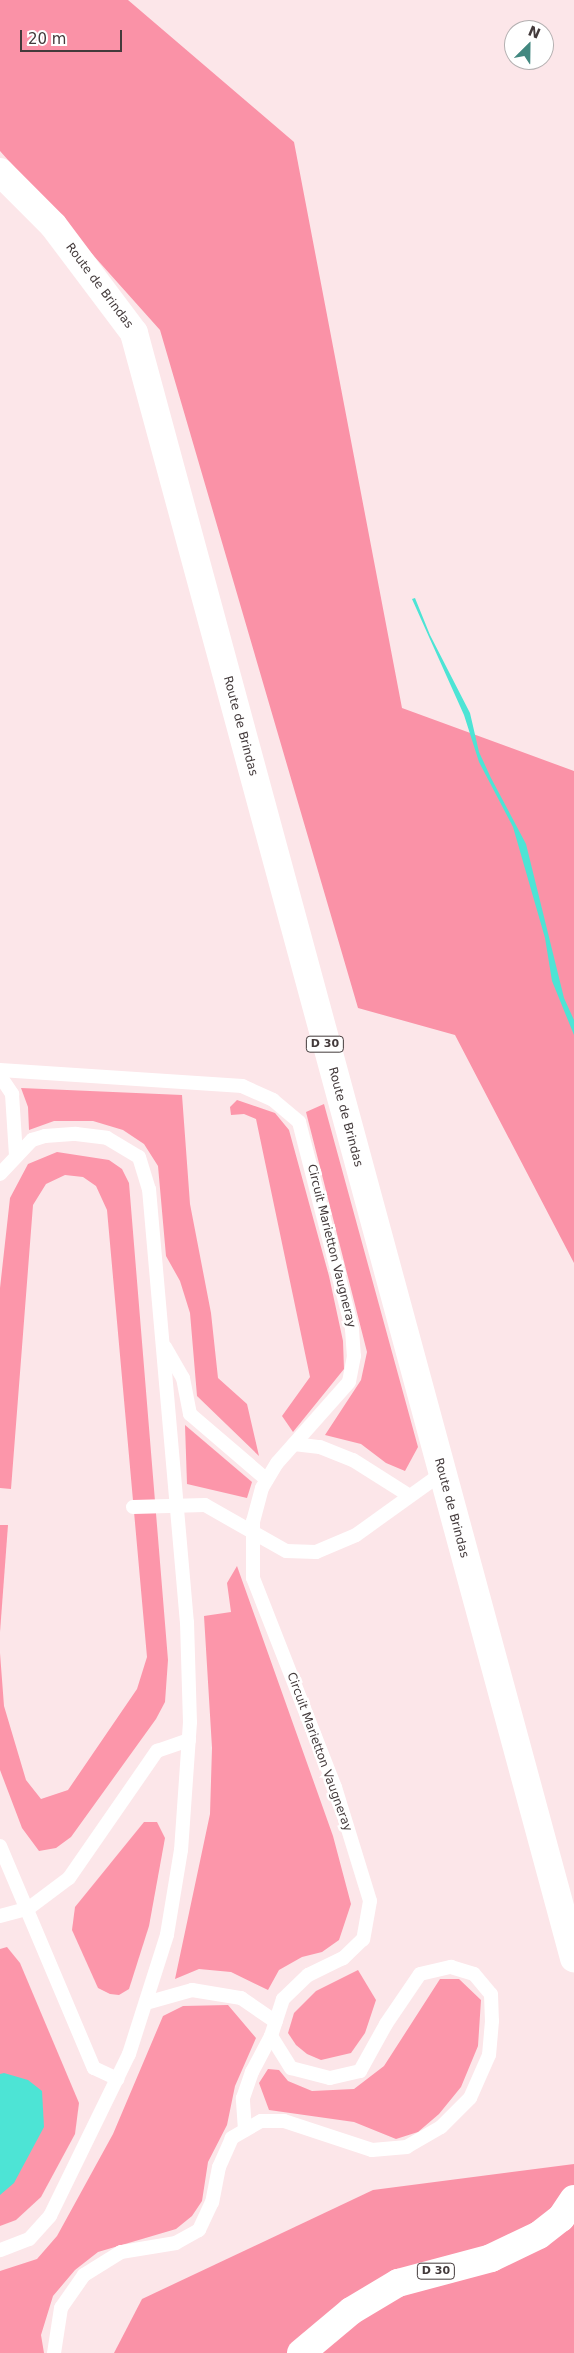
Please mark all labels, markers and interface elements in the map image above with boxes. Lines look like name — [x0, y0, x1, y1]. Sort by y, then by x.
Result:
scale bar — [22, 20, 125, 52]
north arrow — [504, 20, 554, 70]
text: N — [526, 22, 543, 42]
text: 20 m — [28, 30, 66, 48]
street label: Route de Brindas — [62, 241, 136, 331]
street label: Route de Brindas — [220, 674, 260, 778]
road number: D 30 — [305, 1036, 345, 1052]
street label: Route de Brindas — [325, 1065, 365, 1169]
street label: Circuit Marietton Vaugneray — [304, 1163, 358, 1329]
street label: Route de Brindas — [431, 1456, 471, 1560]
street label: Circuit Marietton Vaugneray — [283, 1671, 355, 1833]
road number: D 30 — [416, 2262, 456, 2280]

